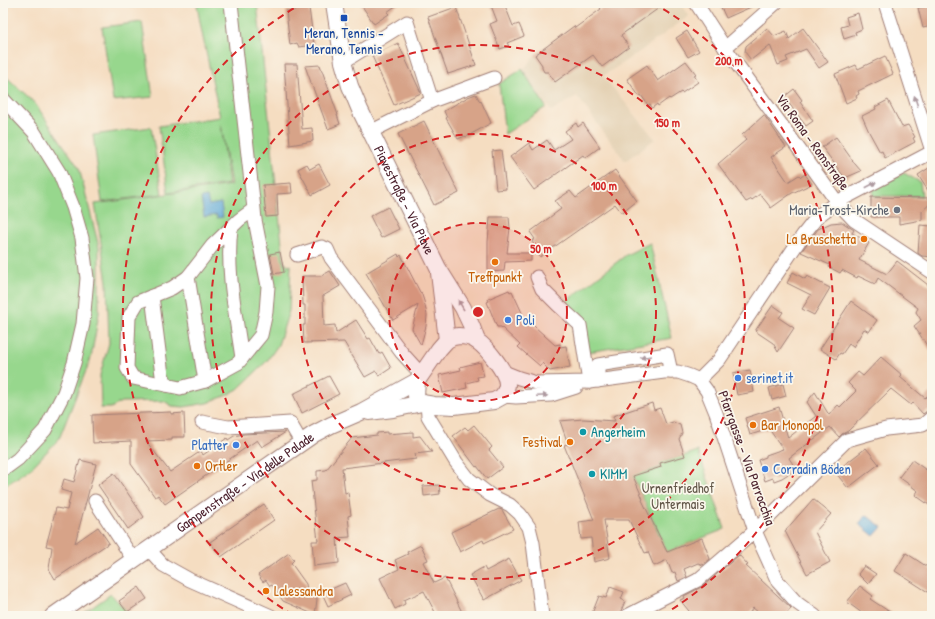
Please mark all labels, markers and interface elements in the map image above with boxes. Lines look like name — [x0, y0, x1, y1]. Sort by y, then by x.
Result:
marker: Meran, Tennis - Merano, Tennis — [339, 13, 349, 23]
place label: Meran, Tennis - Merano, Tennis — [304, 23, 384, 58]
text: 200 m — [715, 52, 743, 69]
street label: Via Roma - Romstraße — [771, 90, 855, 194]
one-way arrow — [913, 95, 919, 107]
text: 150 m — [654, 114, 680, 131]
street label: Piavestraße - Via Piave — [370, 142, 440, 258]
text: 100 m — [591, 177, 617, 194]
one-way arrow — [866, 181, 877, 188]
place label: Maria-Trost-Kirche — [789, 200, 889, 219]
marker: Maria-Trost-Kirche — [892, 205, 902, 215]
place label: La Bruschetta — [787, 229, 857, 248]
marker: La Bruschetta — [859, 234, 869, 244]
text: 50 m — [530, 240, 552, 257]
marker: Treffpunkt — [490, 257, 500, 267]
place label: Treffpunkt — [468, 267, 522, 287]
one-way arrow — [458, 299, 465, 311]
centre of rings — [471, 305, 485, 319]
place label: Poli — [516, 310, 535, 329]
marker: Poli — [503, 315, 513, 325]
one-way arrow — [640, 355, 652, 361]
place label: serinet.it — [746, 368, 793, 387]
marker: serinet.it — [733, 373, 743, 383]
street label: Pfarrgasse - Via Parrocchia — [713, 388, 781, 529]
one-way arrow — [536, 393, 549, 399]
place label: Bar Monopol — [761, 415, 824, 435]
marker: Bar Monopol — [748, 420, 758, 430]
place label: Angerheim — [591, 422, 645, 442]
street label: Gampenstraße - Via delle Palade — [172, 427, 318, 536]
marker: Angerheim — [578, 427, 588, 437]
place label: Festival — [522, 432, 562, 451]
place label: Platter — [191, 435, 229, 454]
marker: Festival — [565, 437, 575, 447]
marker: Platter — [231, 440, 241, 450]
place label: Ortler — [205, 456, 238, 475]
place label: Corradin Böden — [773, 459, 851, 478]
marker: Ortler — [192, 461, 202, 471]
place label: KIMM — [600, 464, 627, 483]
marker: Corradin Böden — [760, 464, 770, 474]
marker: KIMM — [587, 469, 597, 479]
park label: Urnenfriedhof Untermais — [642, 478, 714, 513]
place label: Lalessandra — [274, 581, 333, 600]
marker: Lalessandra — [261, 586, 271, 596]

